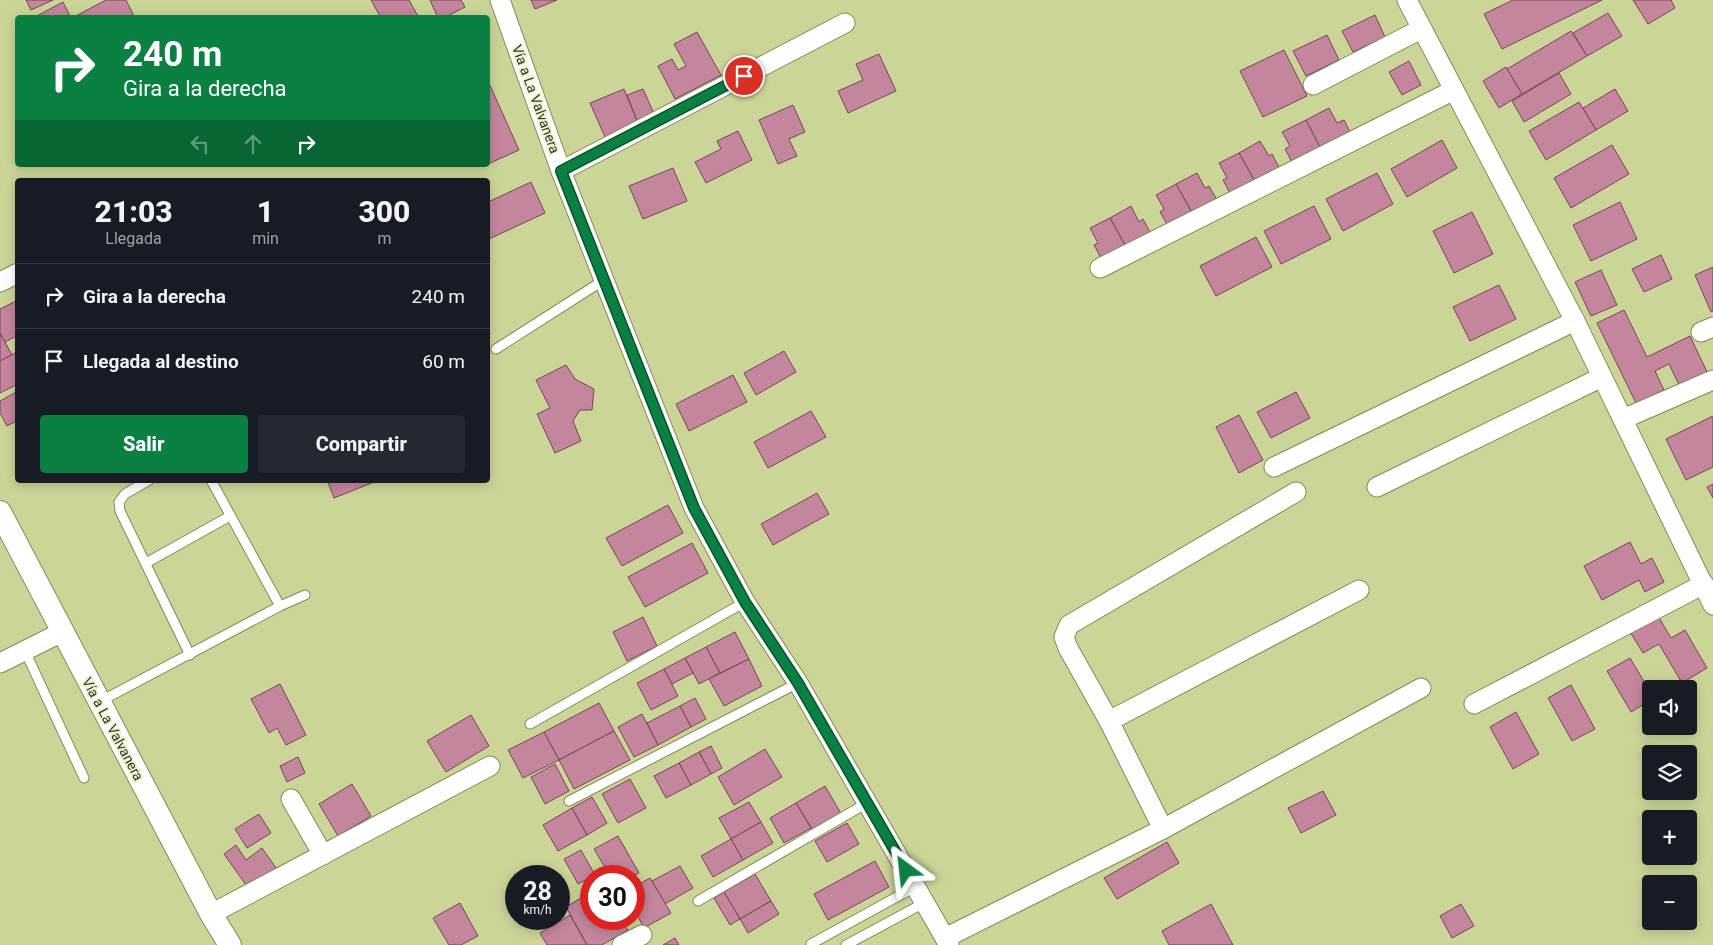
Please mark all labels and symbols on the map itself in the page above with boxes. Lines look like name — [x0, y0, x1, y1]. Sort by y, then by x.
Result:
street label: Vía a La Valvanera — [509, 43, 563, 155]
pin — [723, 55, 765, 97]
street label: Vía a La Valvanera — [79, 675, 147, 783]
position arrow — [879, 843, 931, 895]
speed limit sign: 30 — [580, 865, 645, 930]

